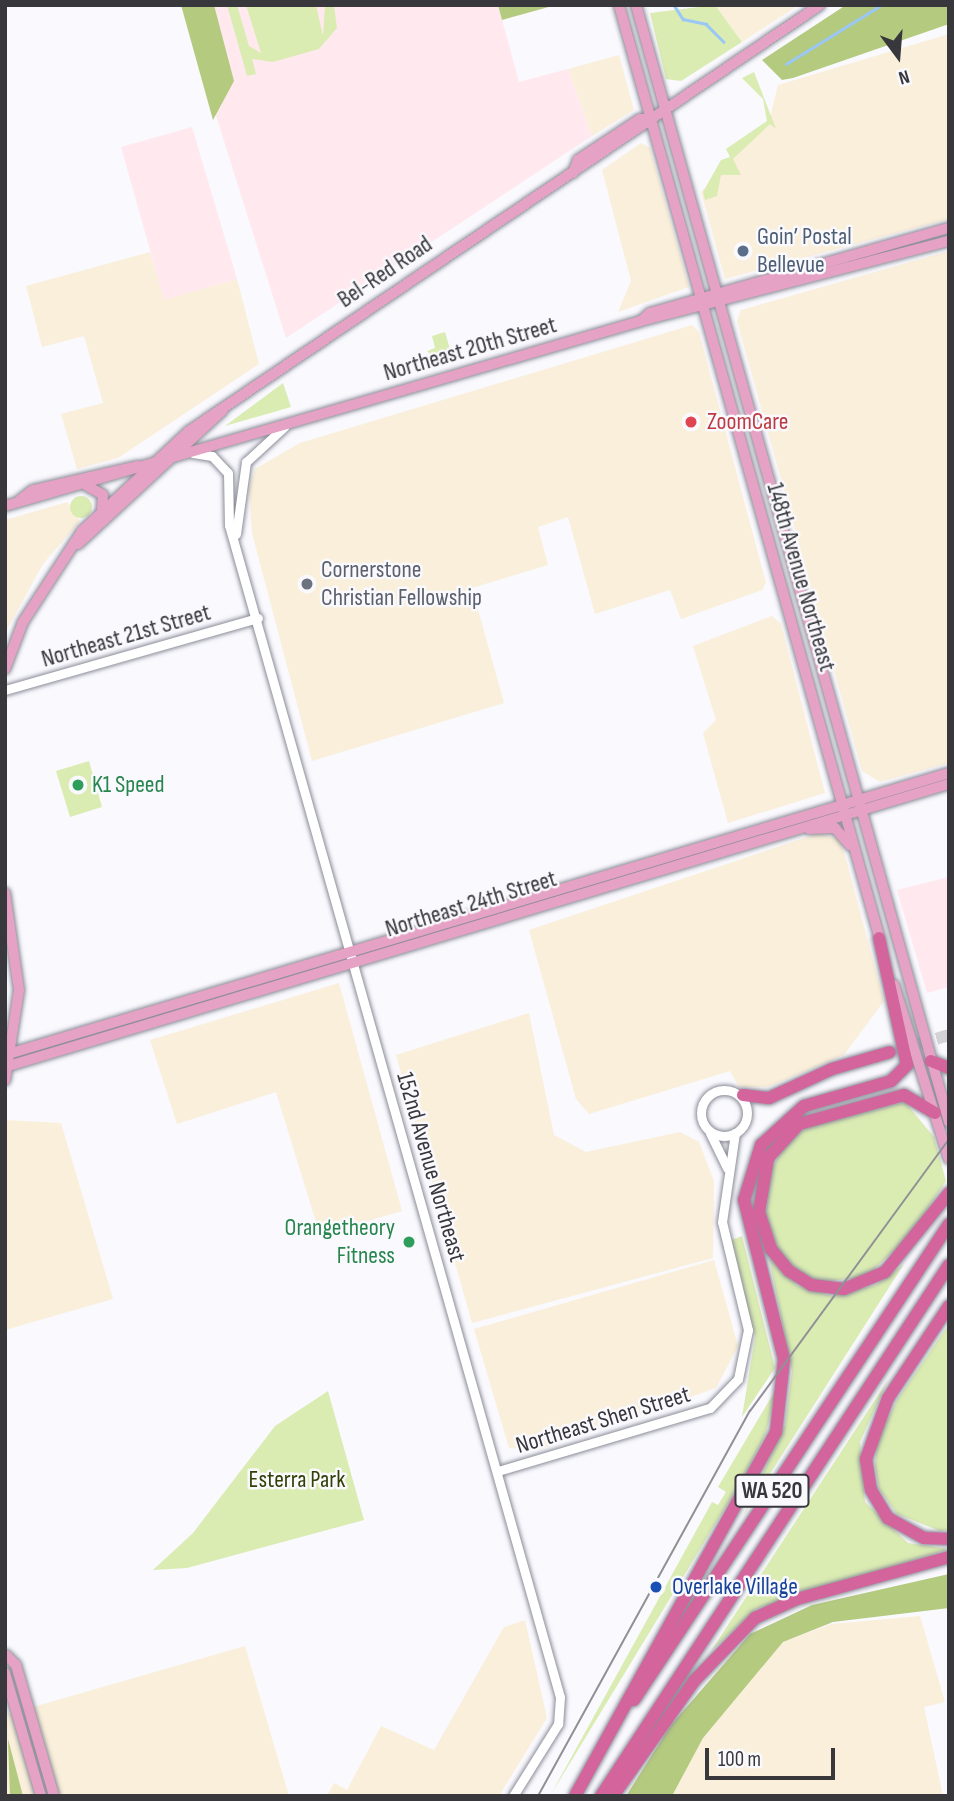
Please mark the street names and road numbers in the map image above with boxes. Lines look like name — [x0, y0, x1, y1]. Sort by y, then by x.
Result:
street label: Bel-Red Road — [332, 230, 438, 314]
street label: Northeast 20th Street — [380, 311, 560, 387]
street label: 148th Avenue Northeast — [760, 479, 842, 675]
street label: Northeast 21st Street — [38, 598, 214, 674]
street label: Northeast 24th Street — [382, 864, 560, 944]
street label: 152nd Avenue Northeast — [390, 1069, 472, 1265]
street label: Northeast Shen Street — [512, 1380, 694, 1460]
road number: WA 520 — [734, 1472, 810, 1510]

